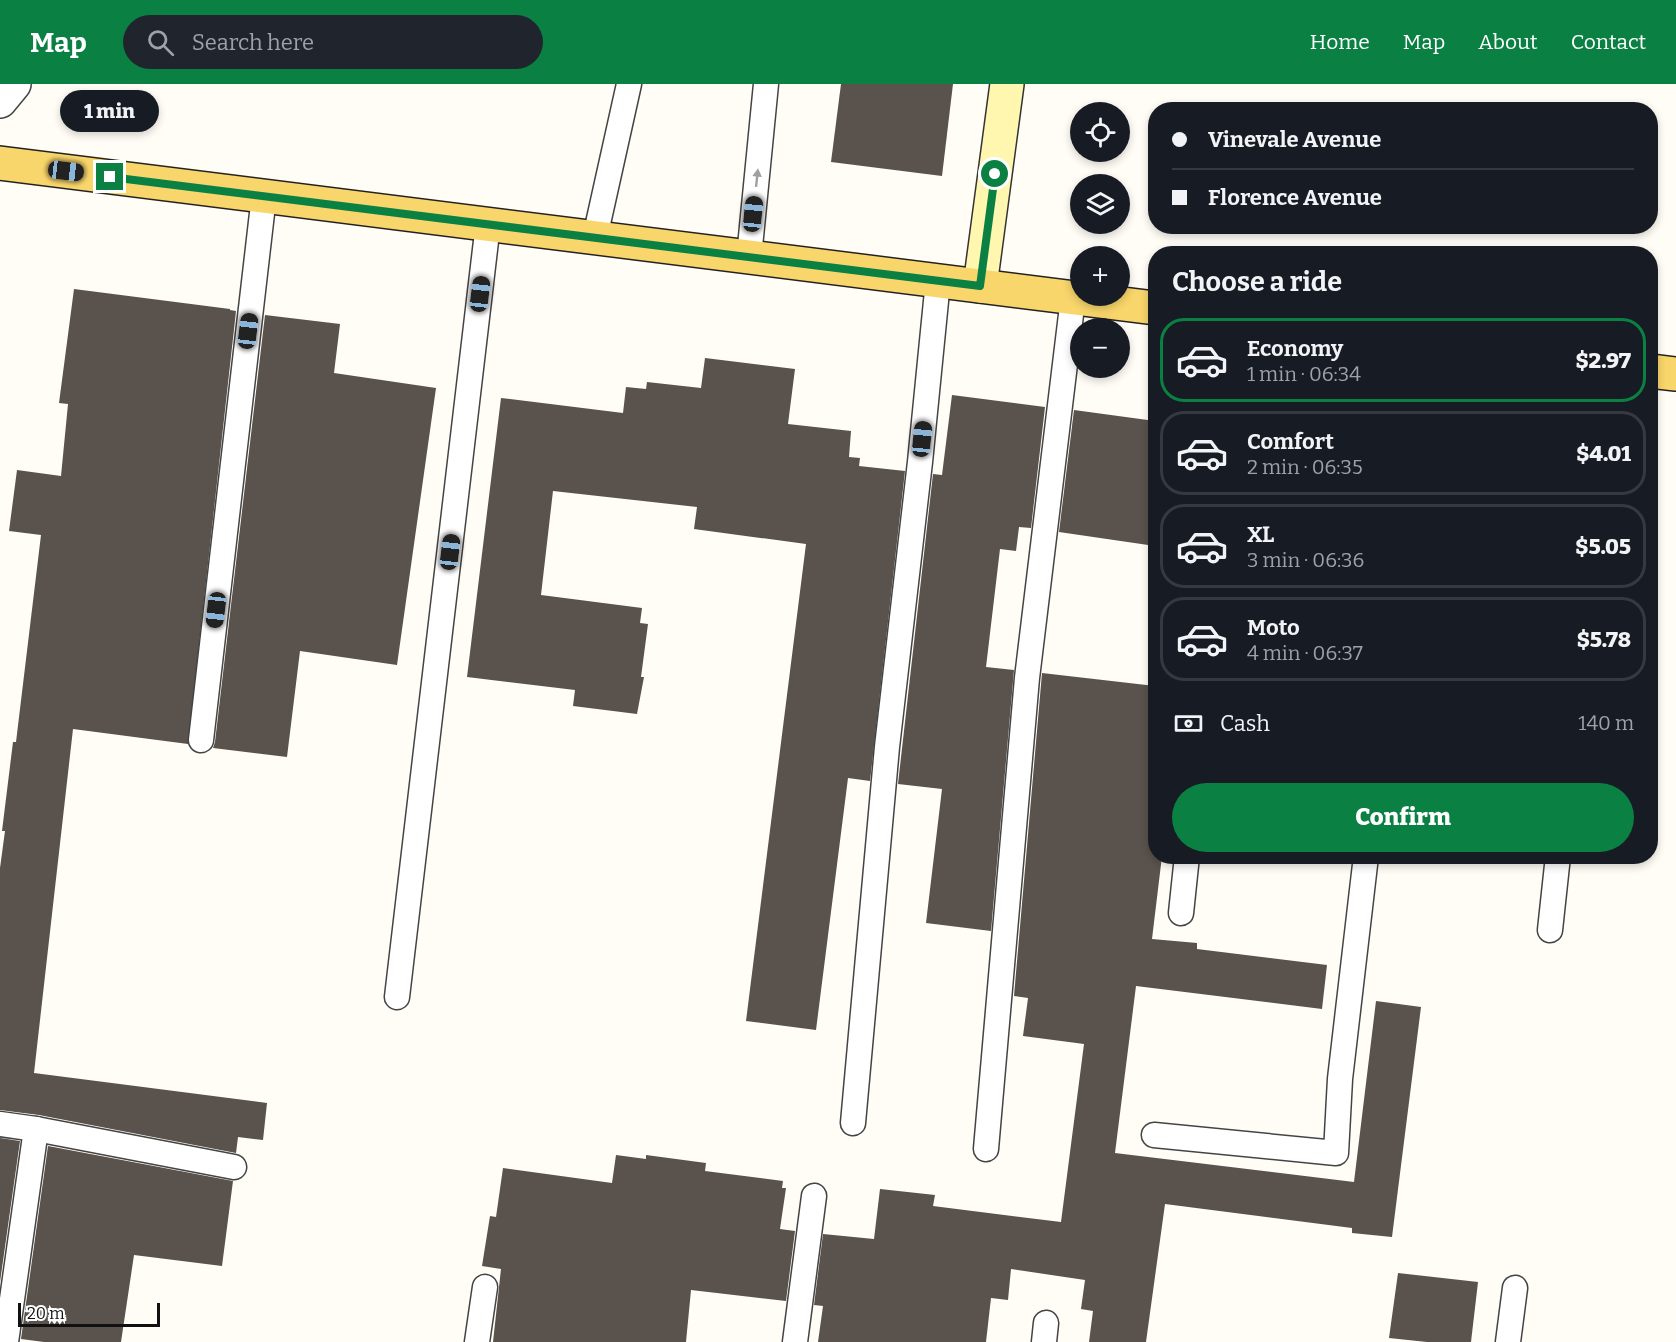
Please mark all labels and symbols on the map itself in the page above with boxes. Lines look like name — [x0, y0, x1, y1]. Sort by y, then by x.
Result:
callout: 1 min — [60, 90, 160, 132]
car — [47, 160, 85, 182]
route start — [981, 160, 1008, 187]
route end — [96, 163, 123, 190]
one-way arrow — [752, 168, 762, 187]
car — [742, 195, 764, 233]
car — [469, 275, 491, 313]
car — [237, 312, 259, 350]
car — [911, 420, 933, 458]
car — [439, 533, 461, 571]
car — [205, 591, 227, 629]
scale bar — [18, 1300, 160, 1328]

